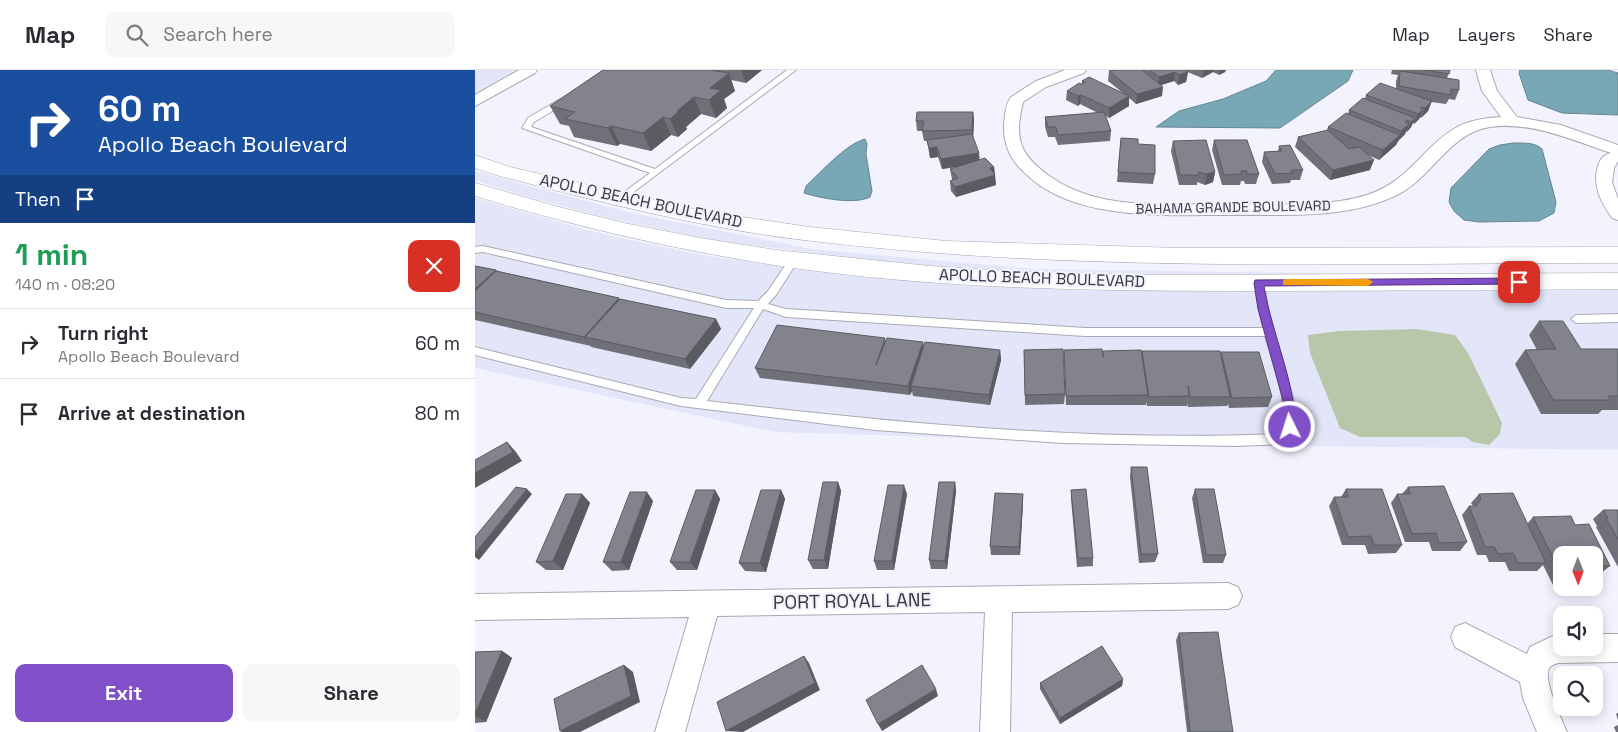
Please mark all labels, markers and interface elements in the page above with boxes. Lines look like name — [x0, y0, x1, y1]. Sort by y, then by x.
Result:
search box — [105, 12, 455, 57]
text: Map — [25, 19, 75, 50]
icon: search — [123, 21, 151, 49]
text: Search here — [163, 22, 273, 47]
text: Map — [1392, 23, 1430, 46]
text: Layers — [1458, 23, 1515, 46]
text: Share — [1543, 23, 1593, 46]
text: 60 m — [98, 87, 181, 131]
icon: right — [15, 90, 80, 155]
text: Apollo Beach Boulevard — [98, 130, 348, 158]
street label: APOLLO BEACH BOULEVARD — [538, 169, 744, 233]
icon: arrive — [71, 185, 99, 213]
text: Then — [15, 187, 61, 212]
street label: BAHAMA GRANDE BOULEVARD — [1135, 196, 1331, 218]
text: 1 min — [15, 235, 88, 274]
button: close — [408, 240, 460, 292]
pin — [1498, 261, 1540, 303]
street label: APOLLO BEACH BOULEVARD — [939, 264, 1145, 292]
icon: arrive — [1505, 268, 1533, 296]
text: 140 m · 08:20 — [15, 274, 115, 295]
text: Turn right — [58, 321, 148, 346]
icon: right — [15, 330, 43, 358]
text: 60 m — [415, 331, 460, 356]
text: Apollo Beach Boulevard — [58, 346, 240, 367]
icon: arrive — [15, 400, 43, 428]
position arrow — [1263, 400, 1315, 452]
text: Arrive at destination — [58, 401, 246, 426]
text: 80 m — [415, 401, 460, 426]
north arrow — [1553, 546, 1603, 596]
map controls — [1553, 546, 1603, 716]
street label: PORT ROYAL LANE — [773, 587, 931, 615]
button: sound — [1553, 606, 1603, 656]
button: Exit — [15, 664, 233, 722]
button: Share — [243, 664, 460, 722]
button: search — [1553, 666, 1603, 716]

